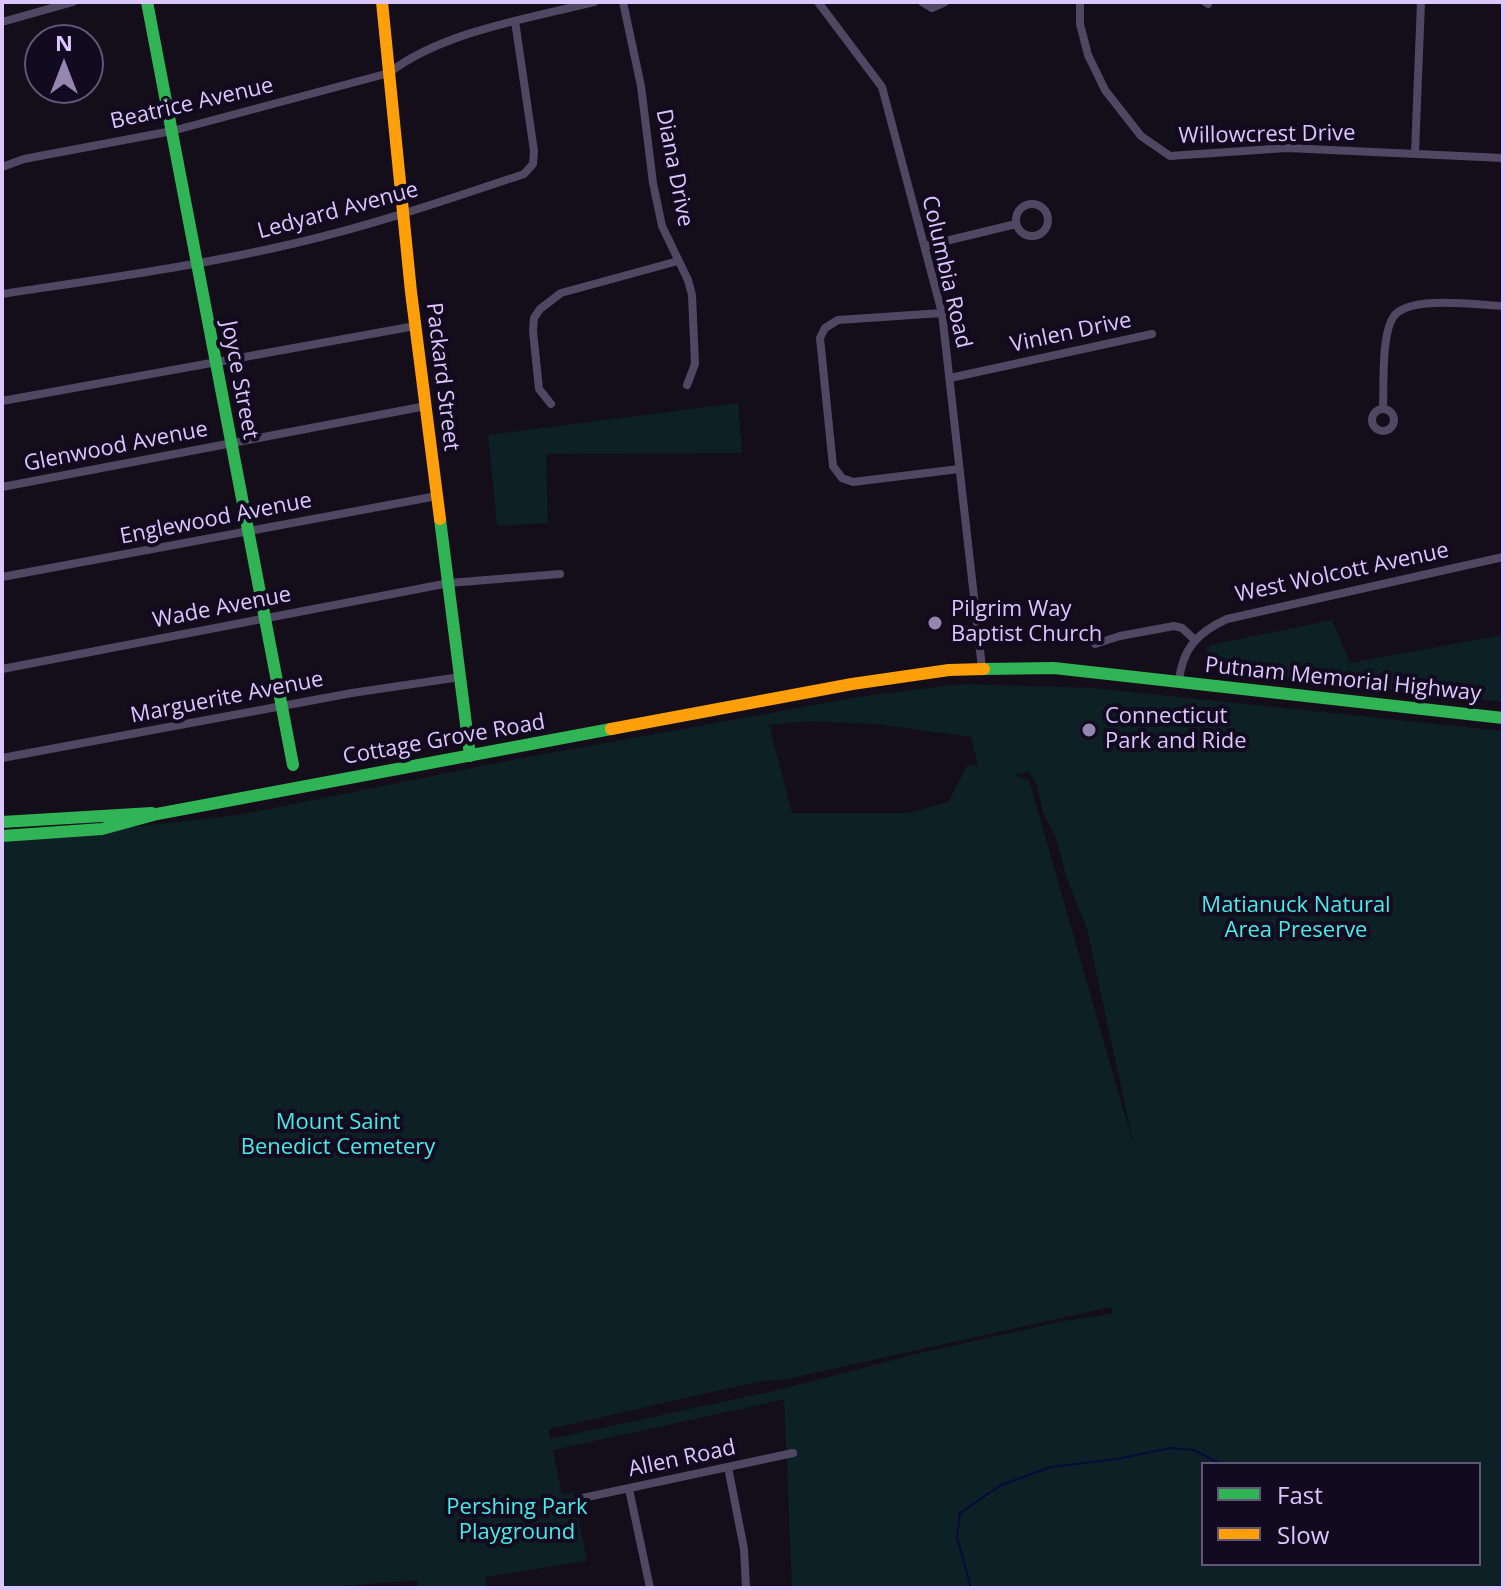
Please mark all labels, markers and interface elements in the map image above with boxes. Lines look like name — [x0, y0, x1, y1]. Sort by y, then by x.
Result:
north arrow — [24, 24, 104, 104]
text: N — [55, 27, 73, 57]
street label: Beatrice Avenue — [108, 72, 276, 136]
street label: Diana Drive — [650, 107, 698, 229]
street label: Willowcrest Drive — [1178, 120, 1356, 150]
street label: Ledyard Avenue — [255, 177, 421, 245]
street label: Columbia Road — [916, 193, 976, 351]
street label: Packard Street — [420, 301, 464, 453]
street label: Vinlen Drive — [1008, 307, 1134, 359]
street label: Joyce Street — [215, 318, 263, 442]
street label: Glenwood Avenue — [22, 416, 210, 478]
street label: Englewood Avenue — [118, 487, 314, 551]
street label: West Wolcott Avenue — [1233, 537, 1451, 609]
street label: Wade Avenue — [150, 582, 294, 634]
place label: Pilgrim Way Baptist Church — [951, 597, 1102, 648]
marker: Pilgrim Way Baptist Church — [926, 614, 944, 632]
street label: Putnam Memorial Highway — [1204, 652, 1482, 708]
street label: Marguerite Avenue — [128, 666, 326, 730]
place label: Connecticut Park and Ride — [1105, 704, 1247, 756]
street label: Cottage Grove Road — [341, 709, 547, 771]
marker: Connecticut Park and Ride — [1080, 721, 1098, 739]
park label: Matianuck Natural Area Preserve — [1201, 893, 1391, 944]
park label: Mount Saint Benedict Cemetery — [241, 1110, 435, 1162]
street label: Allen Road — [626, 1435, 738, 1483]
legend — [1201, 1462, 1481, 1566]
text: Fast — [1277, 1478, 1323, 1511]
park label: Pershing Park Playground — [446, 1495, 588, 1546]
text: Slow — [1277, 1518, 1329, 1551]

